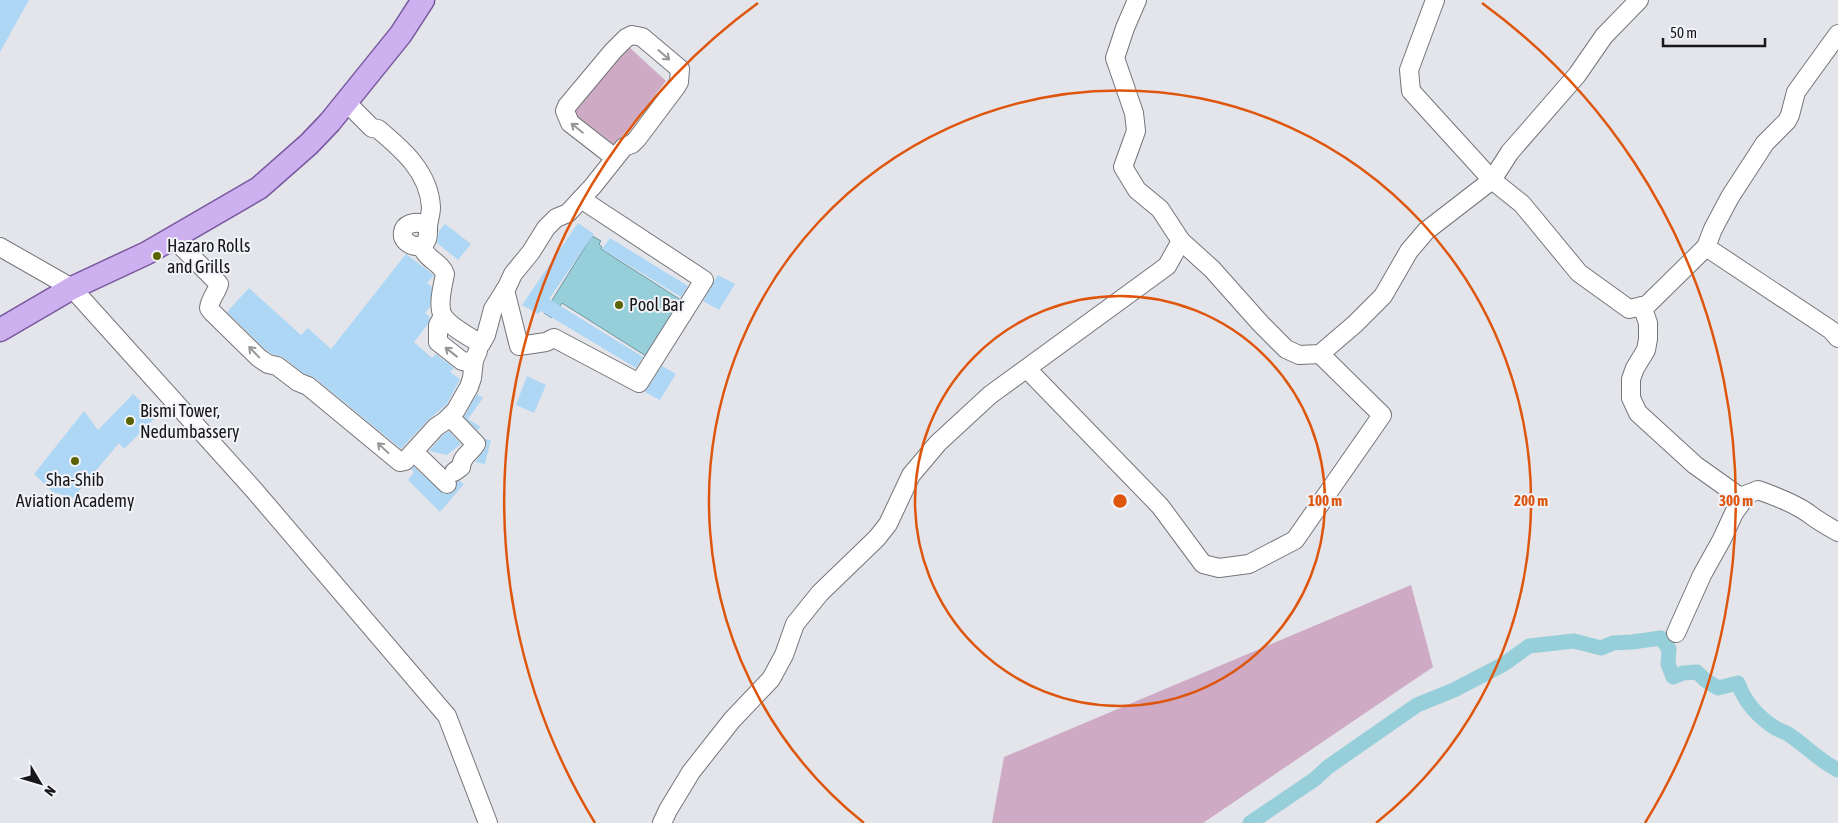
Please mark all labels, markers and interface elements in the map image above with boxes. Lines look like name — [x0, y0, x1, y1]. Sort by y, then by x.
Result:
scale bar — [1663, 15, 1766, 47]
text: 50 m — [1670, 24, 1697, 41]
one-way arrow — [658, 50, 671, 61]
one-way arrow — [571, 122, 584, 133]
place label: Hazaro Rolls and Grills — [167, 235, 250, 277]
marker: Hazaro Rolls and Grills — [151, 250, 163, 262]
place label: Pool Bar — [629, 294, 685, 315]
marker: Pool Bar — [613, 299, 625, 311]
one-way arrow — [248, 345, 260, 358]
one-way arrow — [445, 347, 458, 358]
place label: Bismi Tower, Nedumbassery — [140, 400, 239, 442]
marker: Bismi Tower, Nedumbassery — [124, 415, 136, 427]
one-way arrow — [377, 442, 389, 454]
marker: Sha-Shib Aviation Academy — [69, 455, 81, 467]
place label: Sha-Shib Aviation Academy — [16, 469, 134, 511]
centre of rings — [1111, 492, 1129, 510]
text: 100 m — [1308, 492, 1342, 509]
text: 200 m — [1514, 492, 1548, 509]
text: 300 m — [1719, 492, 1753, 509]
north arrow — [15, 758, 65, 808]
text: N — [41, 783, 59, 799]

